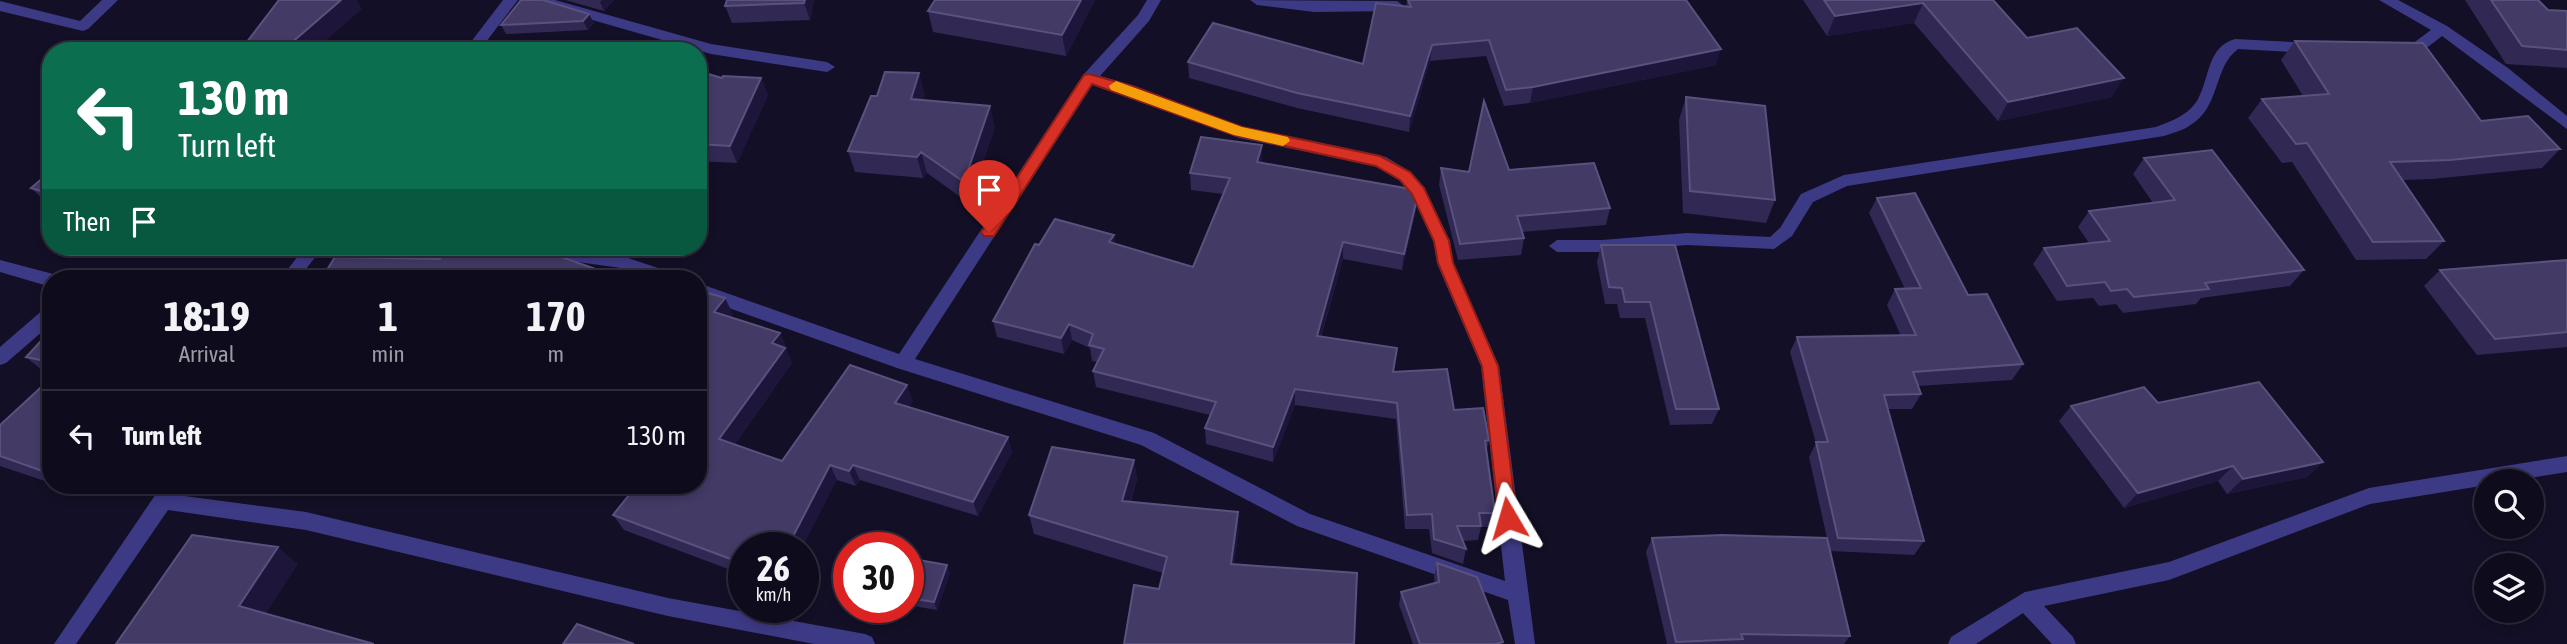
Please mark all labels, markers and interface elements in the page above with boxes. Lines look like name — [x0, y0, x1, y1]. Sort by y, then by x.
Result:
text: 130 m — [178, 69, 289, 125]
icon: left — [63, 70, 154, 161]
text: Turn left — [178, 127, 276, 164]
pin — [959, 160, 1019, 232]
icon: arrive — [970, 171, 1008, 209]
icon: arrive — [125, 203, 163, 241]
text: Then — [63, 207, 111, 237]
text: 18:19 — [164, 292, 250, 340]
text: 1 — [378, 292, 398, 340]
text: 170 — [526, 292, 585, 340]
text: Arrival — [179, 341, 235, 367]
text: min — [372, 341, 405, 367]
text: m — [548, 341, 564, 367]
icon: left — [63, 417, 101, 455]
text: Turn left — [122, 421, 202, 451]
text: 130 m — [627, 421, 686, 451]
map controls — [2474, 469, 2544, 623]
button: search — [2474, 469, 2544, 539]
position arrow — [1471, 481, 1545, 555]
speed limit sign: 30 — [833, 532, 924, 623]
text: 26 — [757, 548, 790, 588]
button: layers — [2474, 553, 2544, 623]
text: km/h — [756, 584, 791, 605]

